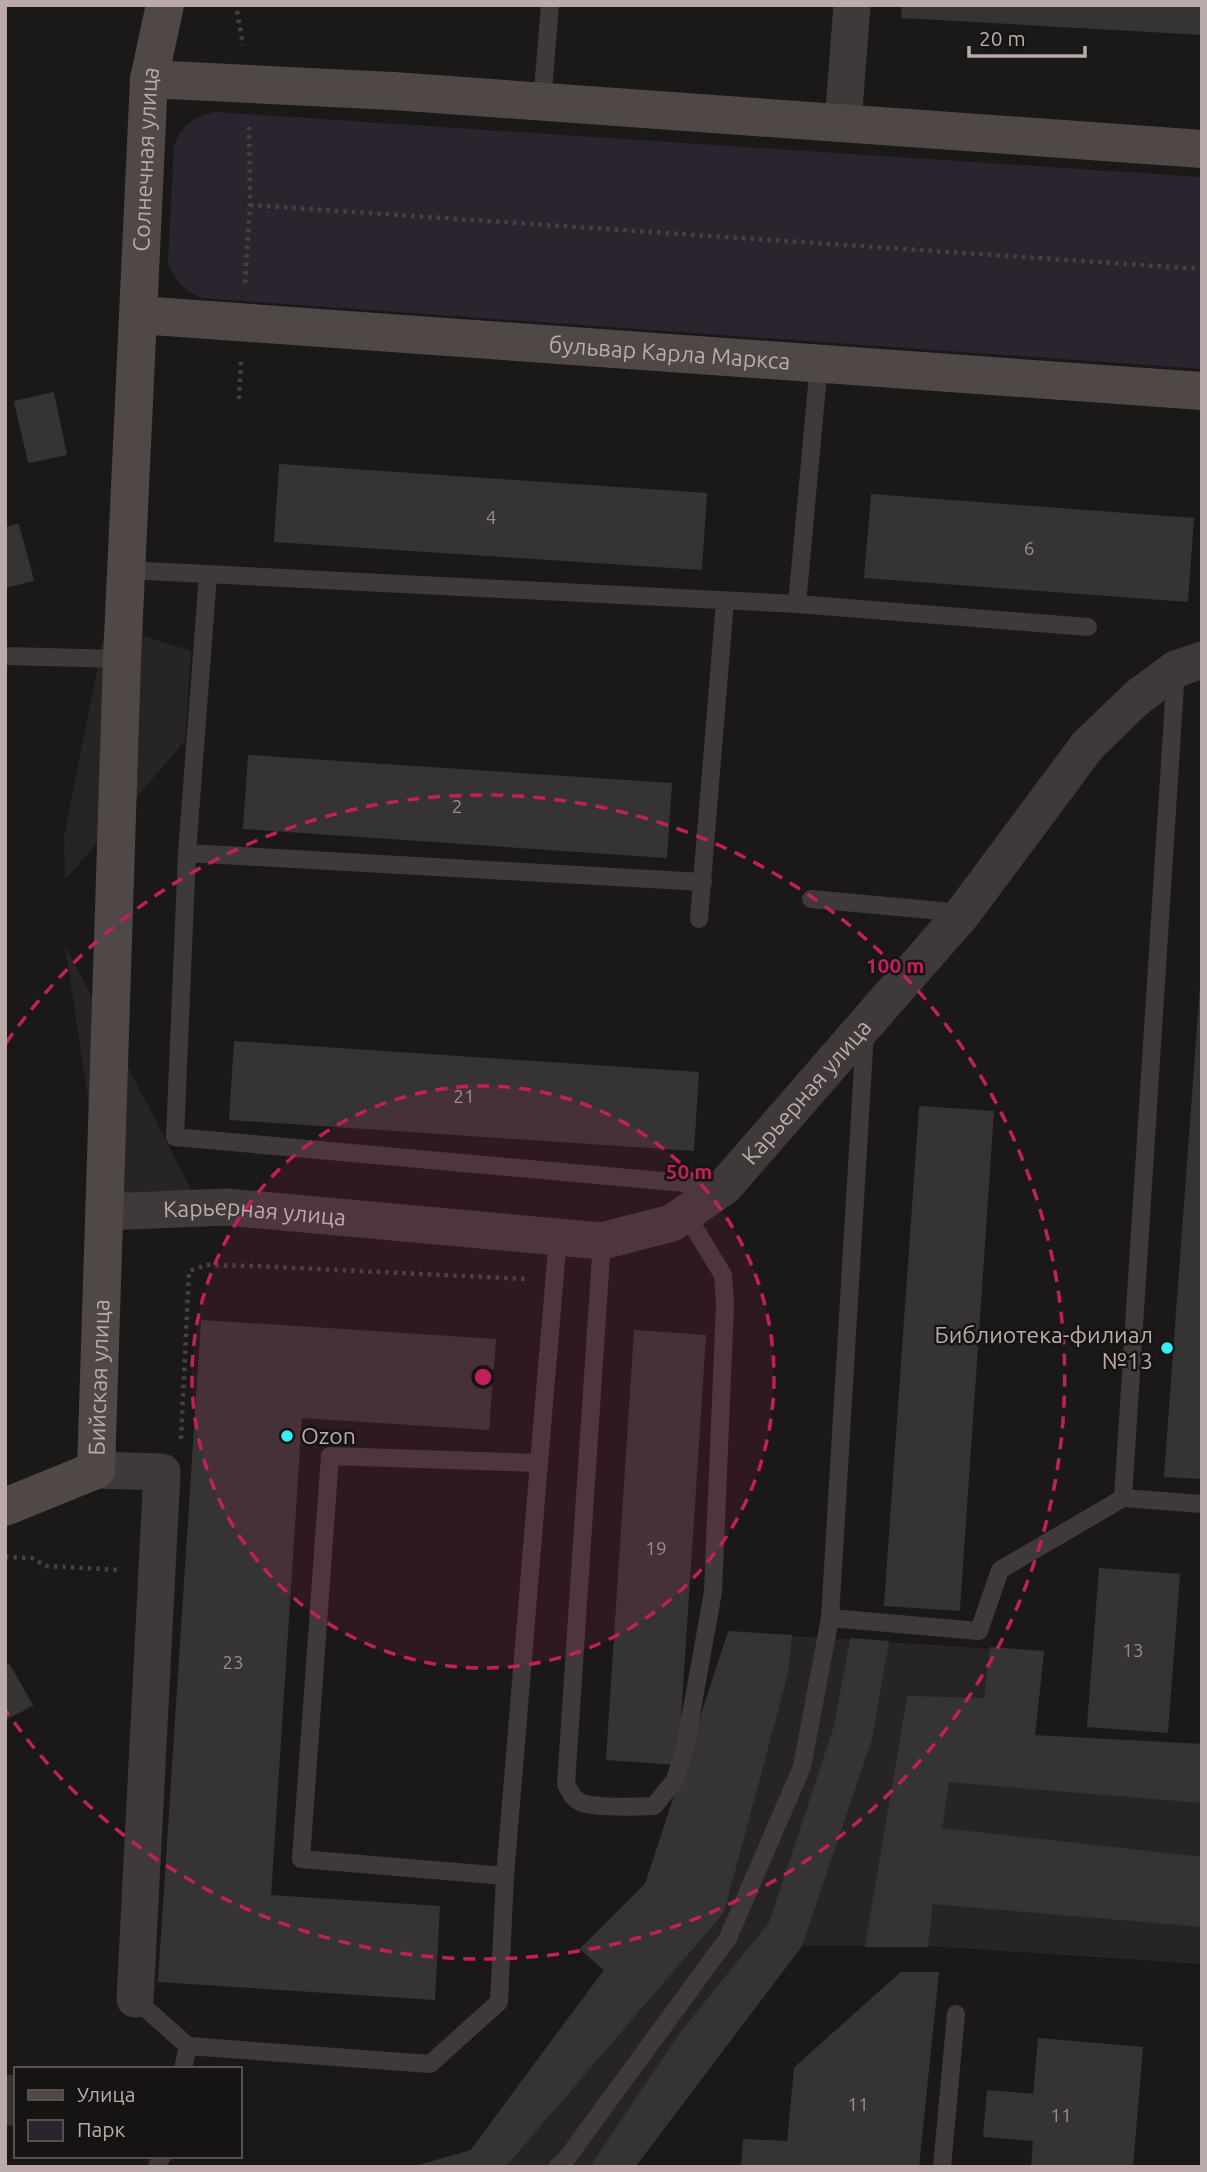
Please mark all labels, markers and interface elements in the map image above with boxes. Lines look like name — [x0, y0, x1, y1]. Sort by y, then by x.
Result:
scale bar — [969, 14, 1084, 58]
text: 20 m — [979, 26, 1026, 50]
street label: Солнечная улица — [128, 64, 163, 252]
street label: бульвар Карла Маркса — [548, 331, 791, 374]
house number: 4 — [486, 506, 496, 528]
house number: 6 — [1024, 537, 1034, 559]
house number: 2 — [452, 795, 462, 817]
text: 100 m — [866, 953, 924, 977]
street label: Карьерная улица — [737, 1014, 876, 1169]
house number: 21 — [453, 1085, 475, 1107]
text: 50 m — [666, 1159, 712, 1183]
street label: Карьерная улица — [163, 1194, 347, 1230]
street label: Бийская улица — [83, 1299, 113, 1456]
place label: Библиотека-филиал №13 — [934, 1322, 1153, 1373]
marker: Библиотека-филиал №13 — [1159, 1340, 1175, 1356]
centre of rings — [471, 1365, 495, 1389]
place label: Ozon — [301, 1423, 356, 1448]
marker: Ozon — [279, 1428, 295, 1444]
house number: 19 — [645, 1537, 667, 1559]
house number: 13 — [1122, 1639, 1144, 1661]
house number: 23 — [222, 1651, 244, 1673]
legend — [14, 2067, 242, 2158]
text: Улица — [77, 2082, 135, 2106]
house number: 11 — [847, 2093, 869, 2115]
house number: 11 — [1050, 2104, 1072, 2126]
text: Парк — [77, 2117, 126, 2141]

